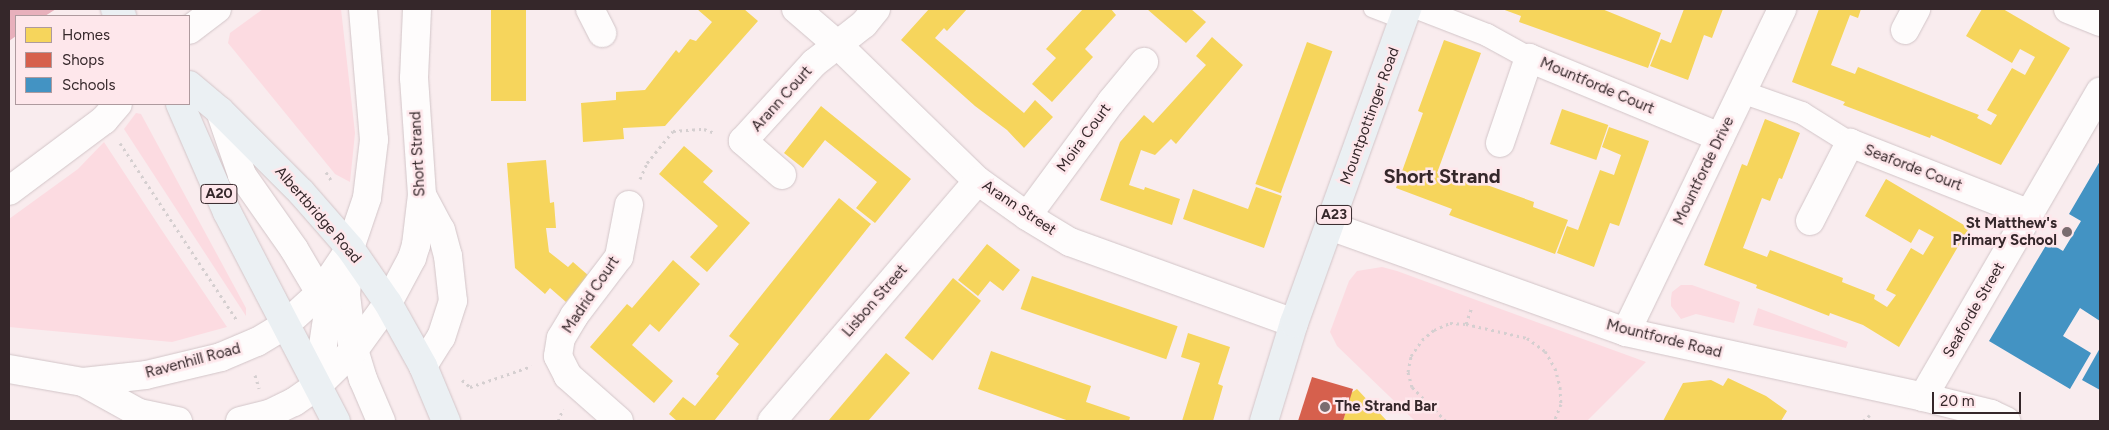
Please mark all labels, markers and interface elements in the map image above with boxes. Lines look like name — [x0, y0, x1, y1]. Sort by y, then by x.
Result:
legend — [15, 15, 190, 105]
text: Homes — [62, 26, 110, 44]
street label: Mountpottinger Road — [1337, 45, 1403, 187]
text: Shops — [62, 51, 104, 69]
street label: Mountforde Court — [1537, 54, 1657, 118]
street label: Arann Court — [748, 63, 816, 135]
text: Schools — [62, 76, 115, 94]
street label: Moira Court — [1053, 100, 1115, 176]
street label: Short Strand — [407, 111, 429, 197]
street label: Mountforde Drive — [1670, 114, 1738, 228]
street label: Seaforde Court — [1861, 141, 1965, 195]
street label: Albertbridge Road — [271, 163, 365, 267]
district label: Short Strand — [1383, 164, 1501, 188]
street label: Arann Street — [979, 177, 1059, 239]
road number: A20 — [200, 182, 238, 205]
road number: A23 — [1315, 204, 1353, 226]
place label: St Matthew's Primary School — [1952, 214, 2057, 249]
marker: St Matthew's Primary School — [2061, 226, 2073, 238]
street label: Madrid Court — [559, 253, 623, 337]
street label: Seaforde Street — [1939, 259, 2009, 361]
street label: Lisbon Street — [839, 261, 911, 341]
street label: Mountforde Road — [1604, 316, 1724, 362]
street label: Ravenhill Road — [143, 340, 243, 382]
scale bar — [1934, 382, 2023, 414]
text: 20 m — [1940, 392, 1974, 410]
place label: The Strand Bar — [1335, 398, 1437, 416]
marker: The Strand Bar — [1319, 401, 1331, 413]

